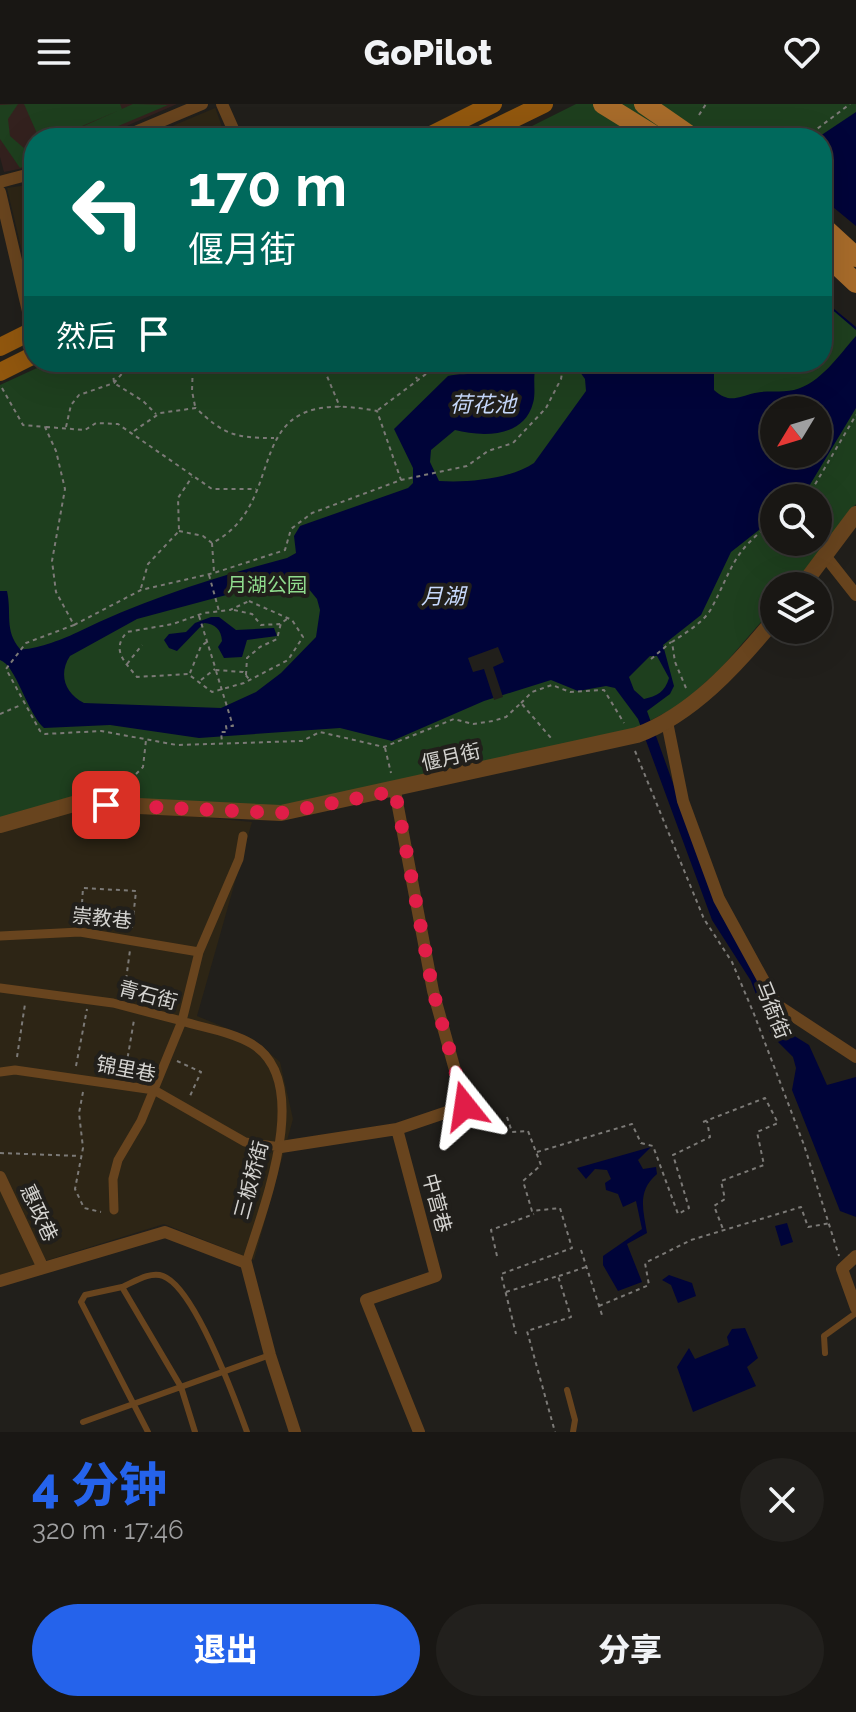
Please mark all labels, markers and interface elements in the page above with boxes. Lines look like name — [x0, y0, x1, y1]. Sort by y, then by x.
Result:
icon: menu — [32, 30, 76, 74]
icon: heart — [780, 30, 824, 74]
text: GoPilot — [364, 31, 492, 73]
text: 170 m — [188, 153, 347, 219]
icon: left — [56, 160, 160, 264]
text: 偃月街 — [188, 228, 296, 270]
icon: arrive — [132, 312, 176, 356]
text: 然后 — [56, 319, 116, 354]
water label: 荷花池 — [450, 391, 518, 417]
north arrow — [760, 396, 832, 468]
map controls — [760, 396, 832, 644]
button: search — [760, 484, 832, 556]
button: layers — [760, 572, 832, 644]
park label: 月湖公园 — [227, 573, 307, 597]
water label: 月湖 — [421, 583, 468, 609]
street label: 偃月街 — [419, 739, 483, 775]
pin — [72, 771, 140, 839]
icon: arrive — [84, 783, 128, 827]
street label: 崇教巷 — [71, 903, 133, 933]
street label: 青石街 — [116, 976, 180, 1014]
street label: 马衙街 — [751, 978, 795, 1042]
street label: 锦里巷 — [94, 1051, 158, 1087]
position arrow — [423, 1064, 507, 1148]
street label: 三板桥街 — [229, 1138, 273, 1222]
street label: 中营巷 — [418, 1171, 456, 1235]
street label: 惠政巷 — [15, 1181, 63, 1245]
text: 4 分钟 — [32, 1457, 167, 1513]
button: close — [740, 1458, 824, 1542]
text: 320 m · 17:46 — [32, 1515, 184, 1545]
button: 退出 — [32, 1604, 420, 1696]
button: 分享 — [436, 1604, 824, 1696]

